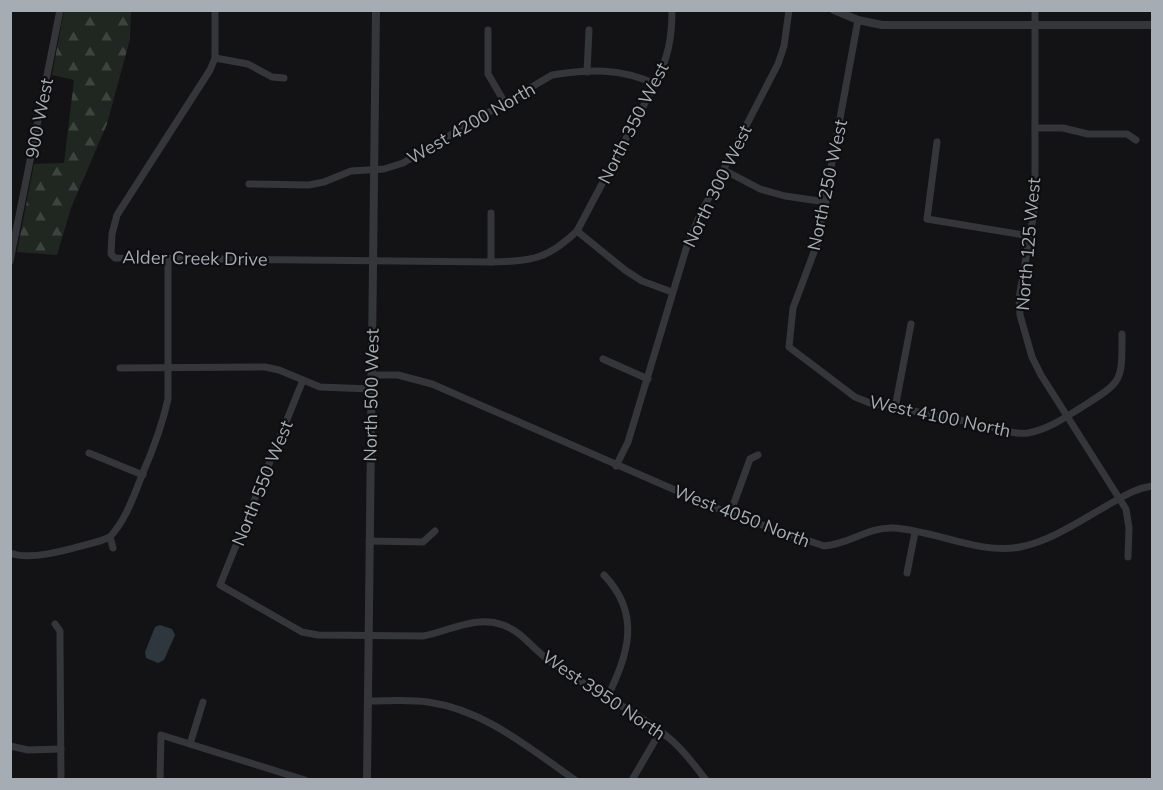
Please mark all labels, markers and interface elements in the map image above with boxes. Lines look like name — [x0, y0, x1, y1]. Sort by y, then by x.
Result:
street label: North 350 West — [593, 58, 673, 188]
street label: 900 West — [20, 76, 58, 160]
street label: West 4200 North — [403, 77, 539, 169]
street label: North 250 West — [802, 117, 852, 253]
street label: North 300 West — [677, 121, 757, 251]
street label: North 125 West — [1011, 177, 1045, 311]
street label: Alder Creek Drive — [122, 245, 268, 271]
street label: North 500 West — [358, 328, 384, 462]
street label: West 4100 North — [867, 390, 1013, 442]
street label: North 550 West — [226, 417, 298, 549]
street label: West 4050 North — [671, 479, 813, 553]
street label: West 3950 North — [538, 645, 670, 745]

